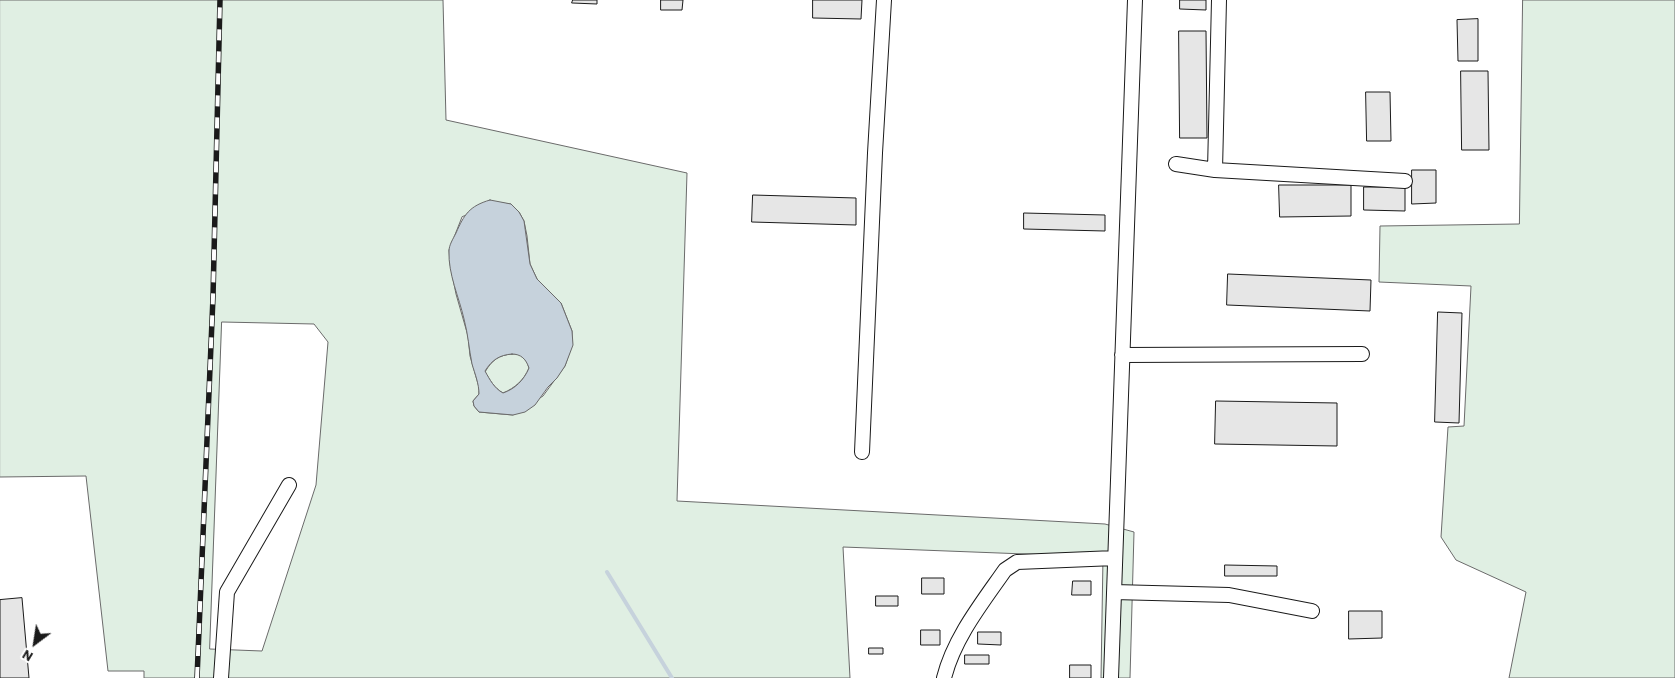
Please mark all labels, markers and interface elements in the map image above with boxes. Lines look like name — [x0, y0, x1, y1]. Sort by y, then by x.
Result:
north arrow — [10, 618, 60, 668]
text: N — [19, 647, 35, 666]

